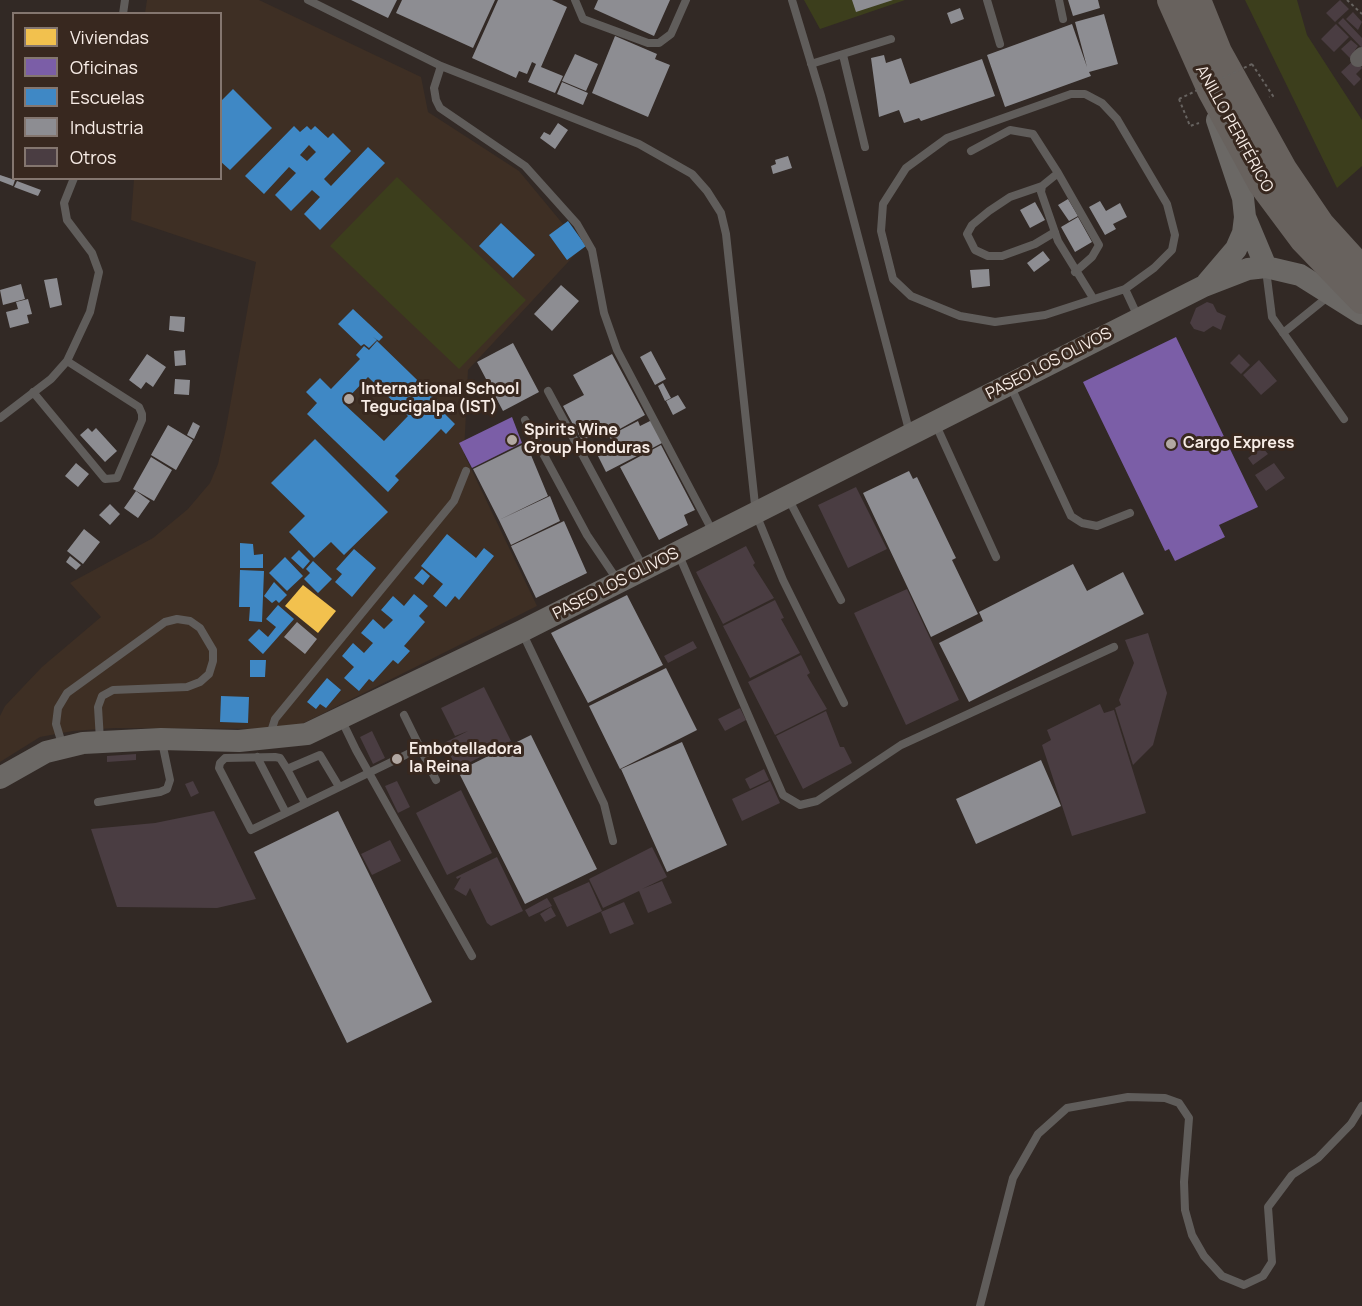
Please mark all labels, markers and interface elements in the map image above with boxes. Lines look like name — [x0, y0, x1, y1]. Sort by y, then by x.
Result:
legend — [12, 12, 222, 180]
text: Viviendas — [70, 25, 149, 49]
text: Oficinas — [70, 55, 138, 79]
street label: ANILLO PERIFÉRICO — [1191, 62, 1277, 196]
text: Escuelas — [70, 85, 145, 109]
text: Industria — [70, 115, 144, 139]
text: Otros — [70, 145, 117, 169]
street label: PASEO LOS OLIVOS — [983, 324, 1115, 404]
place label: International School Tegucigalpa (IST) — [361, 380, 519, 418]
marker: International School Tegucigalpa (IST) — [342, 392, 356, 406]
place label: Spirits Wine Group Honduras — [524, 421, 650, 459]
marker: Spirits Wine Group Honduras — [505, 433, 519, 447]
place label: Cargo Express — [1183, 434, 1294, 454]
marker: Cargo Express — [1164, 437, 1178, 451]
street label: PASEO LOS OLIVOS — [550, 544, 682, 624]
place label: Embotelladora la Reina — [409, 740, 522, 778]
marker: Embotelladora la Reina — [390, 752, 404, 766]

